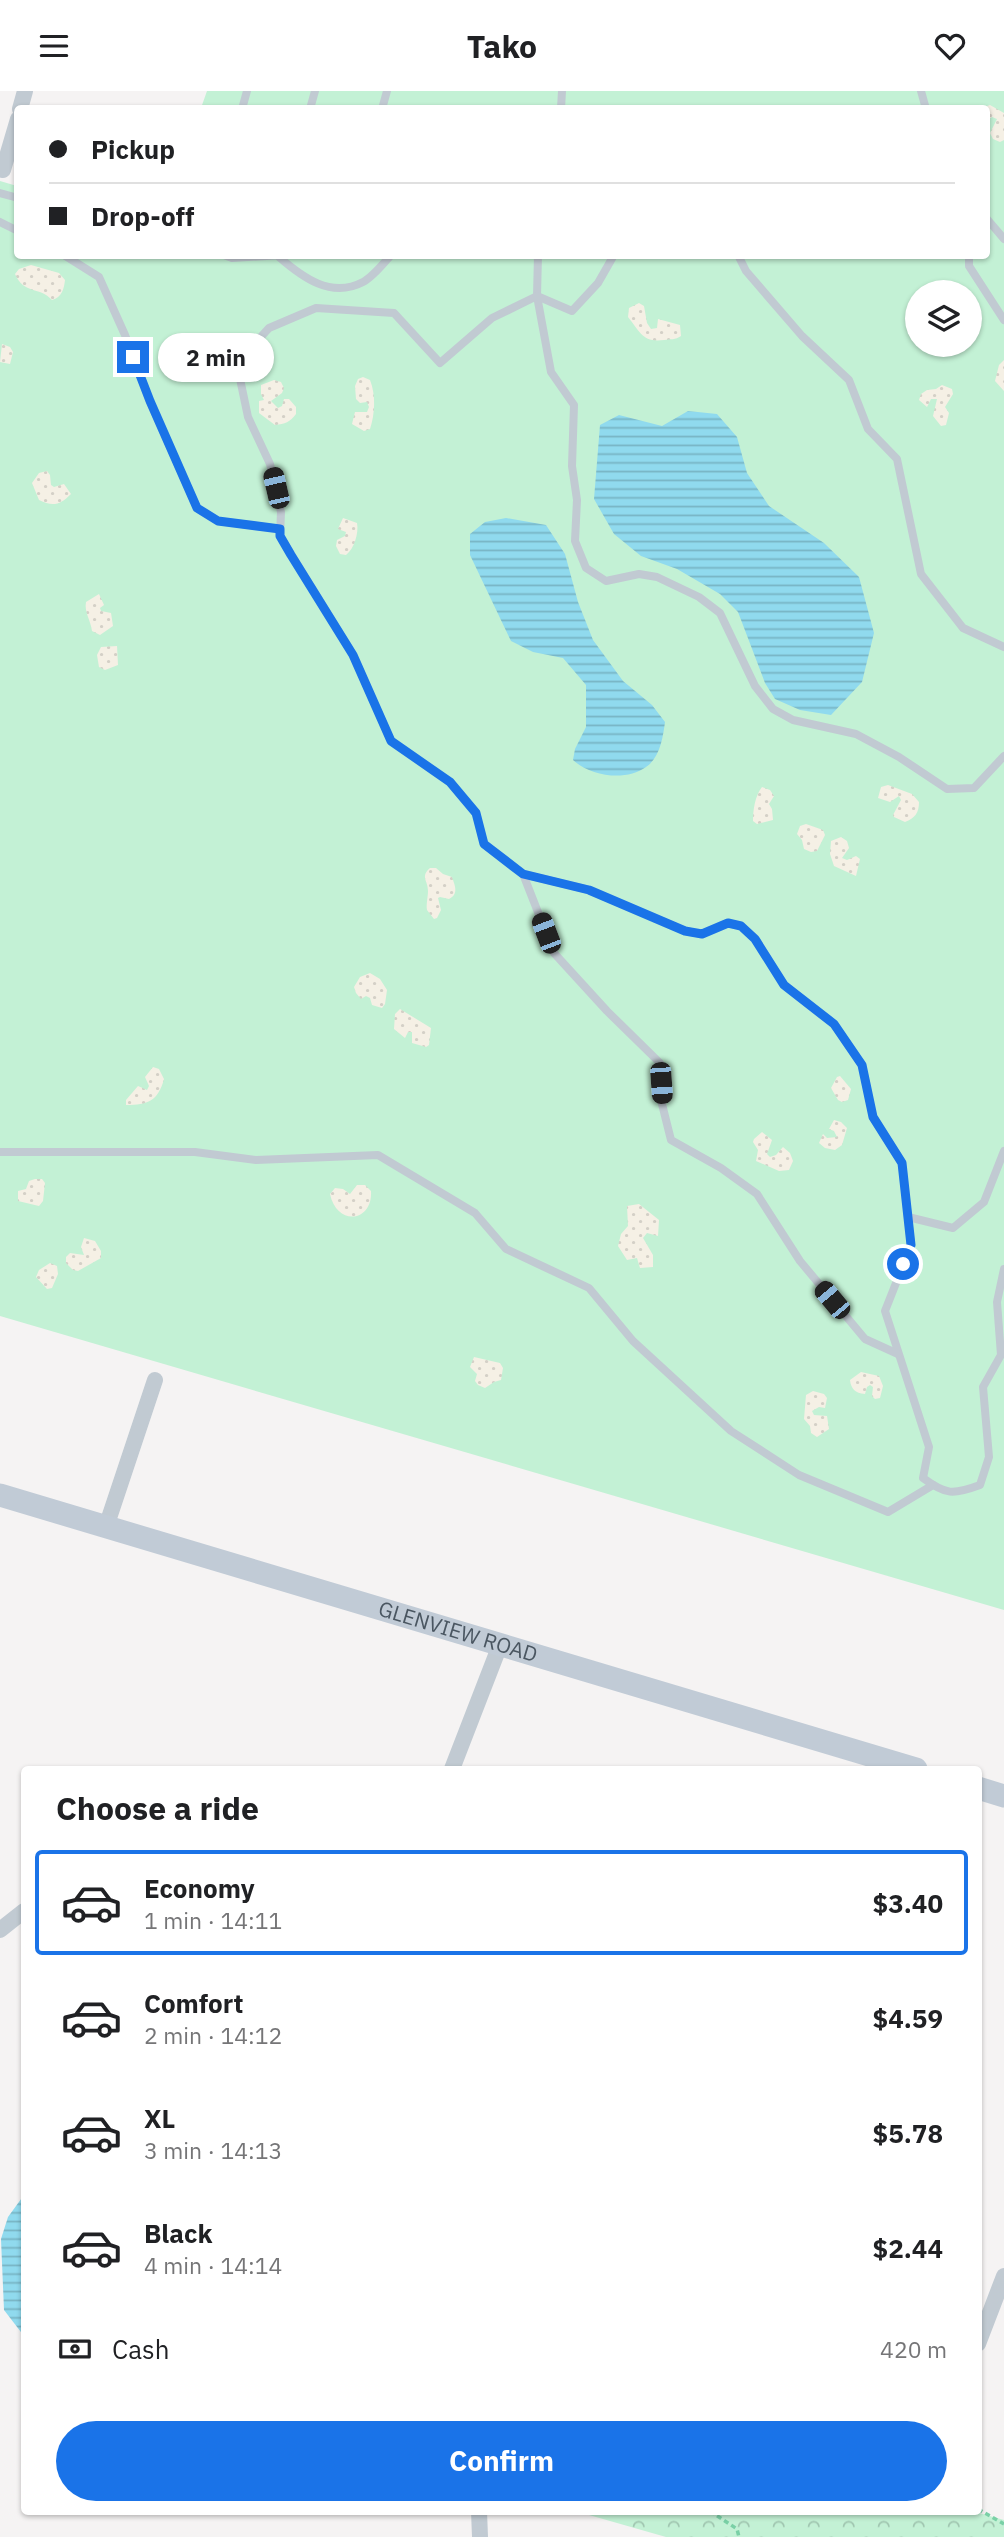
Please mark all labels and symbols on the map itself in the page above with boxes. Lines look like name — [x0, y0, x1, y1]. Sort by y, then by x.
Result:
callout: 2 min — [158, 333, 273, 381]
route end — [117, 341, 149, 373]
car — [262, 465, 291, 511]
car — [529, 910, 564, 956]
car — [650, 1061, 673, 1105]
route start — [887, 1248, 919, 1280]
car — [811, 1277, 854, 1323]
street label: GLENVIEW ROAD — [375, 1594, 541, 1668]

